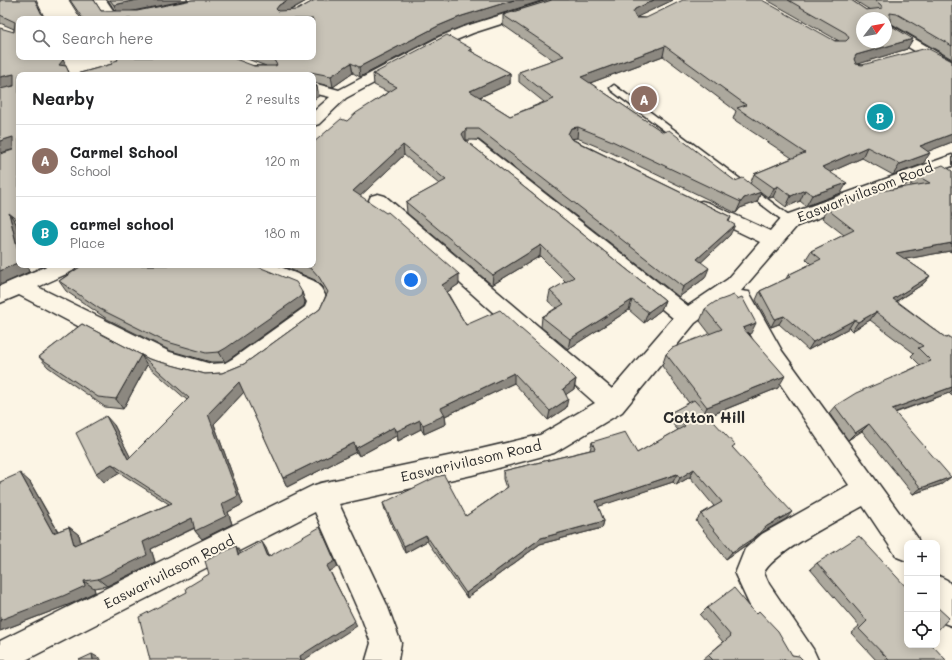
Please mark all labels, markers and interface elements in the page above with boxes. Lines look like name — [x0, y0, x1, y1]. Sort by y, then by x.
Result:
north arrow — [856, 12, 892, 48]
search box — [16, 16, 316, 60]
icon: search — [30, 27, 52, 49]
text: Search here — [62, 28, 153, 48]
pin: A — [631, 84, 657, 114]
text: Nearby — [32, 87, 94, 109]
text: 2 results — [245, 90, 300, 107]
pin: B — [867, 102, 893, 132]
text: Carmel School — [70, 142, 178, 162]
text: A — [40, 152, 50, 169]
text: 120 m — [264, 152, 300, 169]
street label: Easwarivilasom Road — [794, 157, 936, 226]
text: School — [70, 162, 111, 179]
text: carmel school — [70, 214, 174, 234]
text: B — [41, 224, 49, 241]
text: 180 m — [264, 224, 300, 241]
text: Place — [70, 234, 105, 251]
your location — [401, 270, 421, 290]
district label: Cotton Hill — [663, 407, 745, 427]
street label: Easwarivilasom Road — [399, 435, 543, 486]
street label: Easwarivilasom Road — [100, 530, 237, 613]
map controls — [904, 540, 940, 648]
button: + — [904, 540, 940, 576]
button: − — [904, 576, 940, 612]
button: locate — [904, 612, 940, 648]

